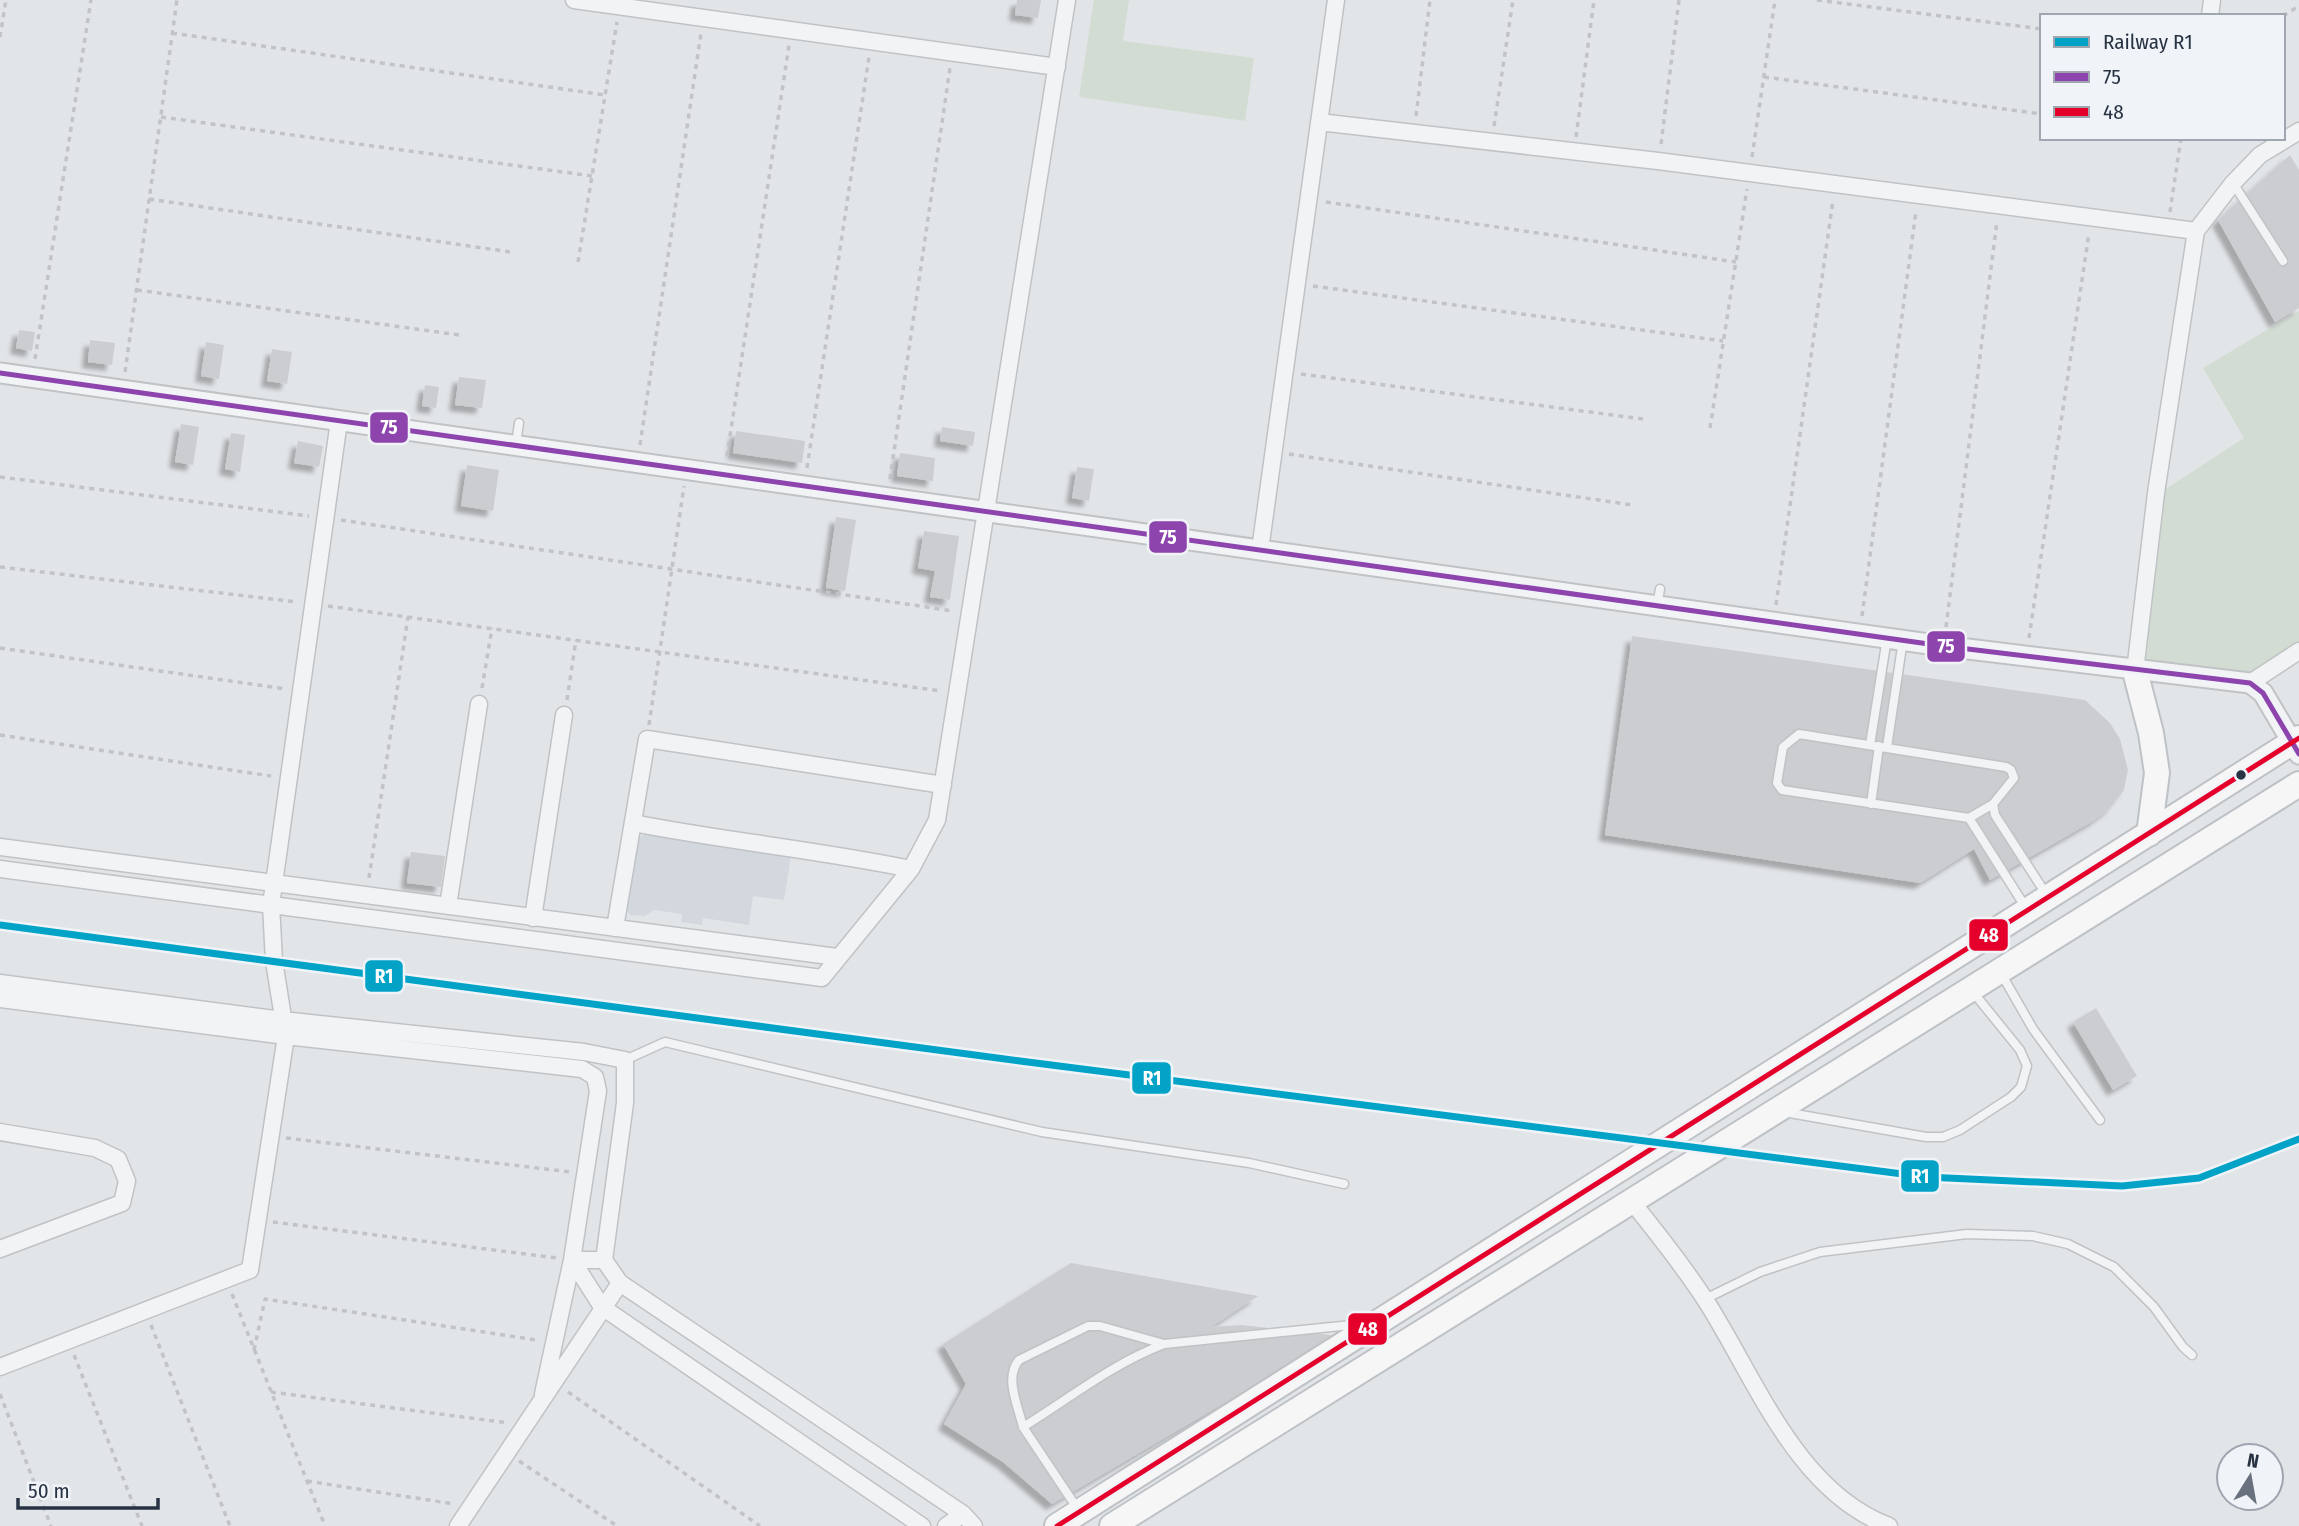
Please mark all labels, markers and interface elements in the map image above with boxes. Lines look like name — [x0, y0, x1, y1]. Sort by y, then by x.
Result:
legend — [2040, 14, 2285, 140]
text: Railway R1 — [2103, 29, 2193, 55]
text: 75 — [2103, 64, 2121, 90]
text: 48 — [2103, 99, 2124, 125]
line badge: 75 — [369, 411, 409, 444]
text: 75 — [380, 416, 398, 439]
line badge: 75 — [1148, 520, 1188, 554]
text: 75 — [1159, 526, 1177, 549]
line badge: 75 — [1926, 630, 1966, 663]
text: 75 — [1937, 635, 1955, 658]
unlabelled marker — [2234, 768, 2248, 782]
line badge: 48 — [1968, 918, 2009, 952]
text: 48 — [1979, 924, 1999, 947]
line badge: R1 — [364, 959, 404, 993]
text: R1 — [375, 965, 393, 988]
line badge: R1 — [1131, 1061, 1172, 1095]
text: R1 — [1143, 1067, 1161, 1090]
line badge: R1 — [1900, 1159, 1940, 1193]
text: R1 — [1911, 1165, 1929, 1188]
line badge: 48 — [1347, 1312, 1388, 1346]
text: 48 — [1358, 1318, 1378, 1341]
north arrow — [2215, 1442, 2285, 1512]
text: N — [2245, 1448, 2261, 1473]
scale bar — [18, 1466, 158, 1510]
text: 50 m — [28, 1478, 70, 1504]

